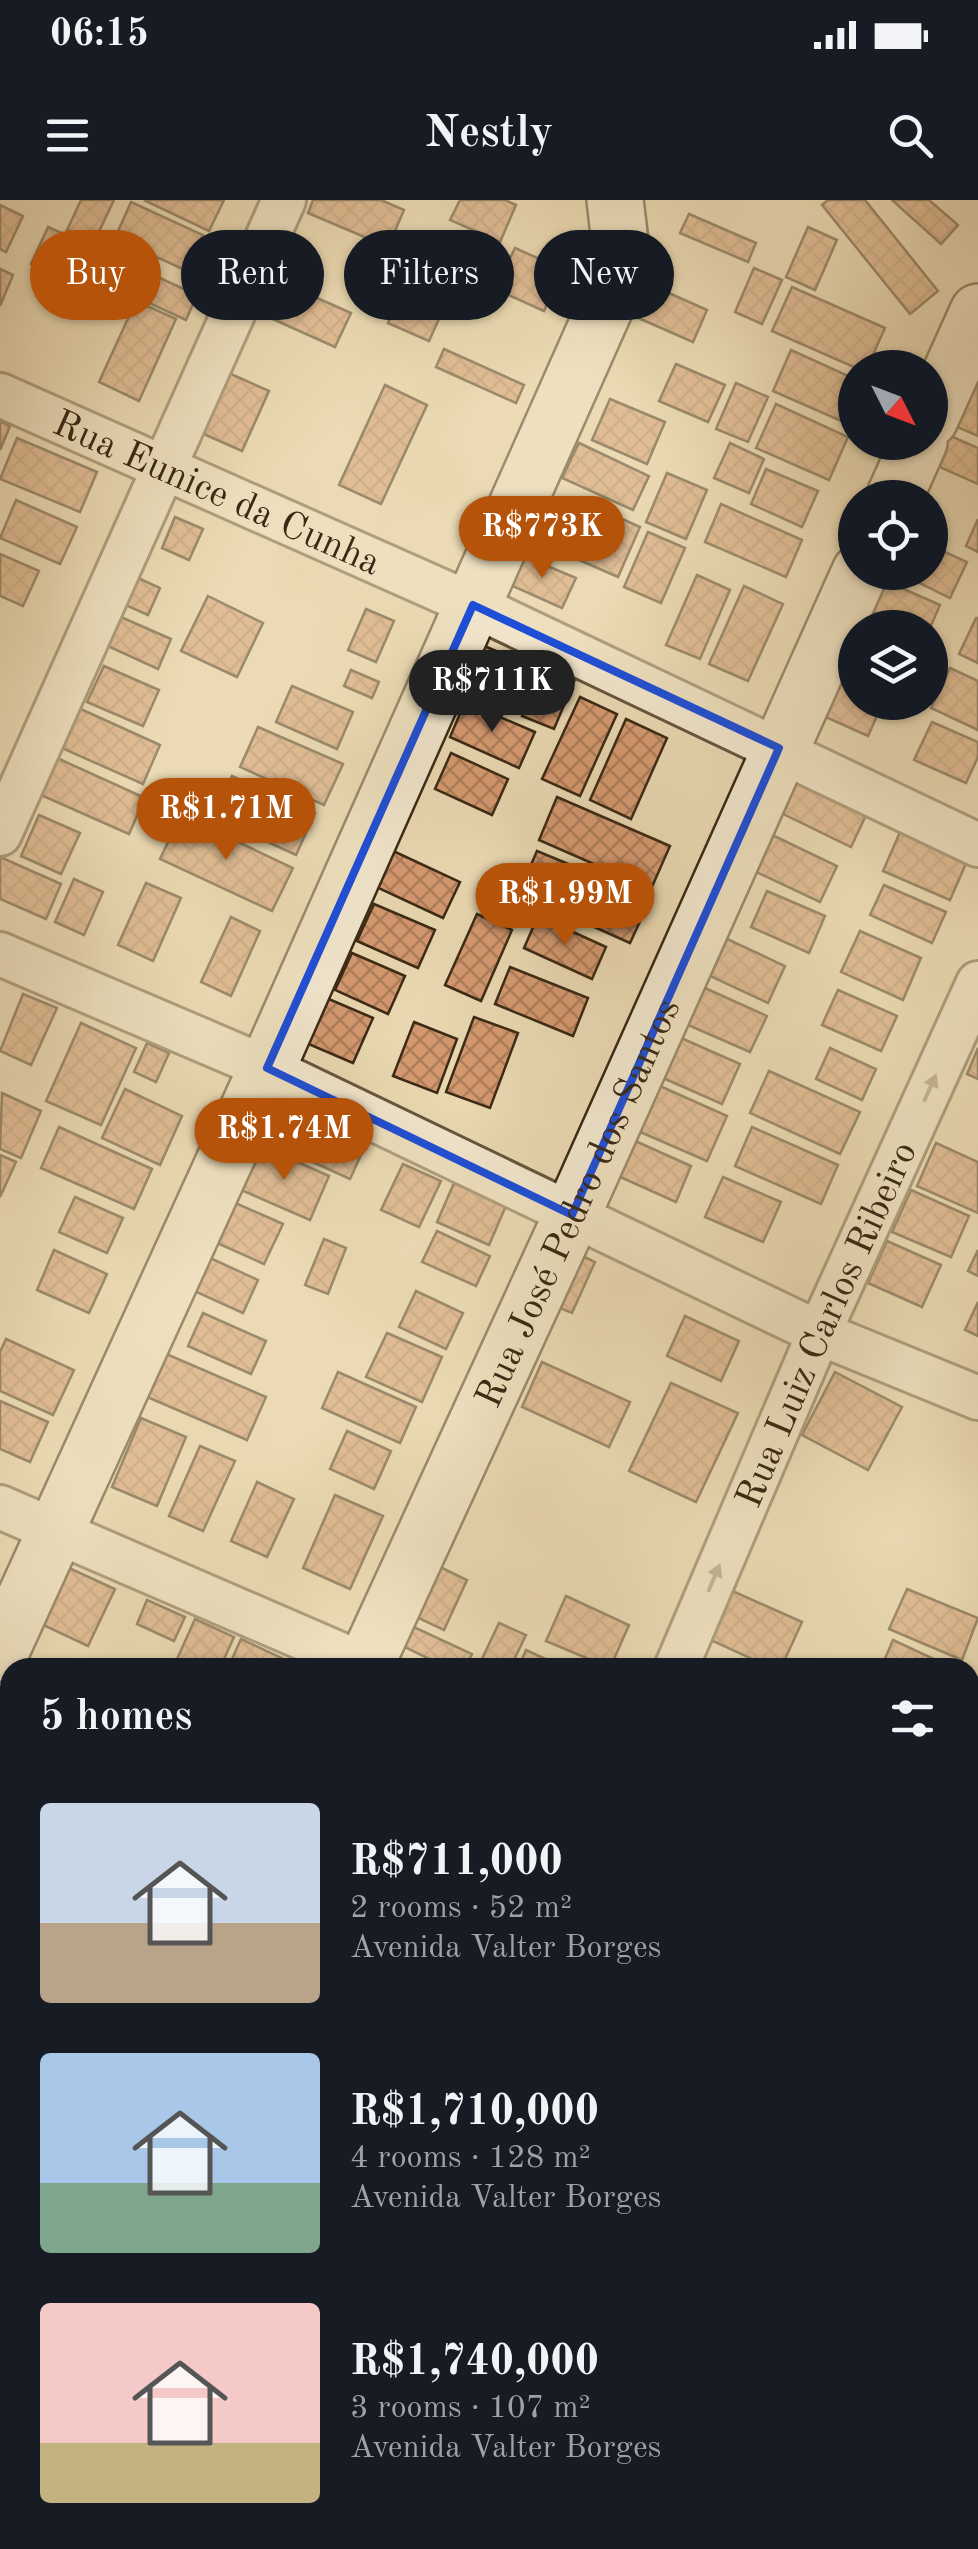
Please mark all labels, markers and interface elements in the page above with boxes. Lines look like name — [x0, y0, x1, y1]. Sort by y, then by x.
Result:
text: 06:15 — [50, 16, 149, 54]
icon: menu — [40, 108, 95, 163]
icon: search — [883, 108, 938, 163]
text: Nestly — [425, 112, 553, 157]
chip: Buy — [30, 230, 161, 320]
chip: Rent — [181, 230, 324, 320]
chip: Filters — [344, 230, 514, 320]
chip: New — [534, 230, 674, 320]
north arrow — [838, 350, 948, 460]
map controls — [838, 350, 948, 720]
street label: Rua Eunice da Cunha — [47, 405, 386, 584]
button: locate — [838, 480, 948, 590]
pin: R$773K — [461, 496, 623, 581]
text: R$773K — [481, 512, 603, 544]
button: layers — [838, 610, 948, 720]
pin: R$711K — [411, 650, 573, 735]
text: R$711K — [431, 666, 553, 698]
pin: R$1.71M — [134, 778, 318, 863]
text: R$1.71M — [158, 794, 294, 826]
pin: R$1.99M — [473, 863, 657, 948]
text: R$1.99M — [497, 879, 633, 911]
street label: Rua José Pedro dos Santos — [470, 993, 688, 1414]
one-way arrow — [922, 1073, 938, 1103]
pin: R$1.74M — [192, 1098, 376, 1183]
text: R$1.74M — [216, 1114, 352, 1146]
street label: Rua Luiz Carlos Ribeiro — [731, 1136, 925, 1514]
one-way arrow — [707, 1563, 723, 1593]
icon: filters — [885, 1691, 940, 1746]
text: 5 homes — [40, 1697, 192, 1739]
text: R$711,000 — [350, 1842, 563, 1884]
icon: home — [120, 1843, 240, 1963]
text: 2 rooms · 52 m² — [350, 1893, 572, 1925]
text: Avenida Valter Borges — [350, 1933, 662, 1965]
text: R$1,710,000 — [350, 2092, 599, 2134]
icon: home — [120, 2093, 240, 2213]
text: 4 rooms · 128 m² — [350, 2143, 591, 2175]
text: Avenida Valter Borges — [350, 2183, 662, 2215]
text: R$1,740,000 — [350, 2342, 599, 2384]
icon: home — [120, 2343, 240, 2463]
text: 3 rooms · 107 m² — [350, 2393, 591, 2425]
text: Avenida Valter Borges — [350, 2433, 662, 2465]

